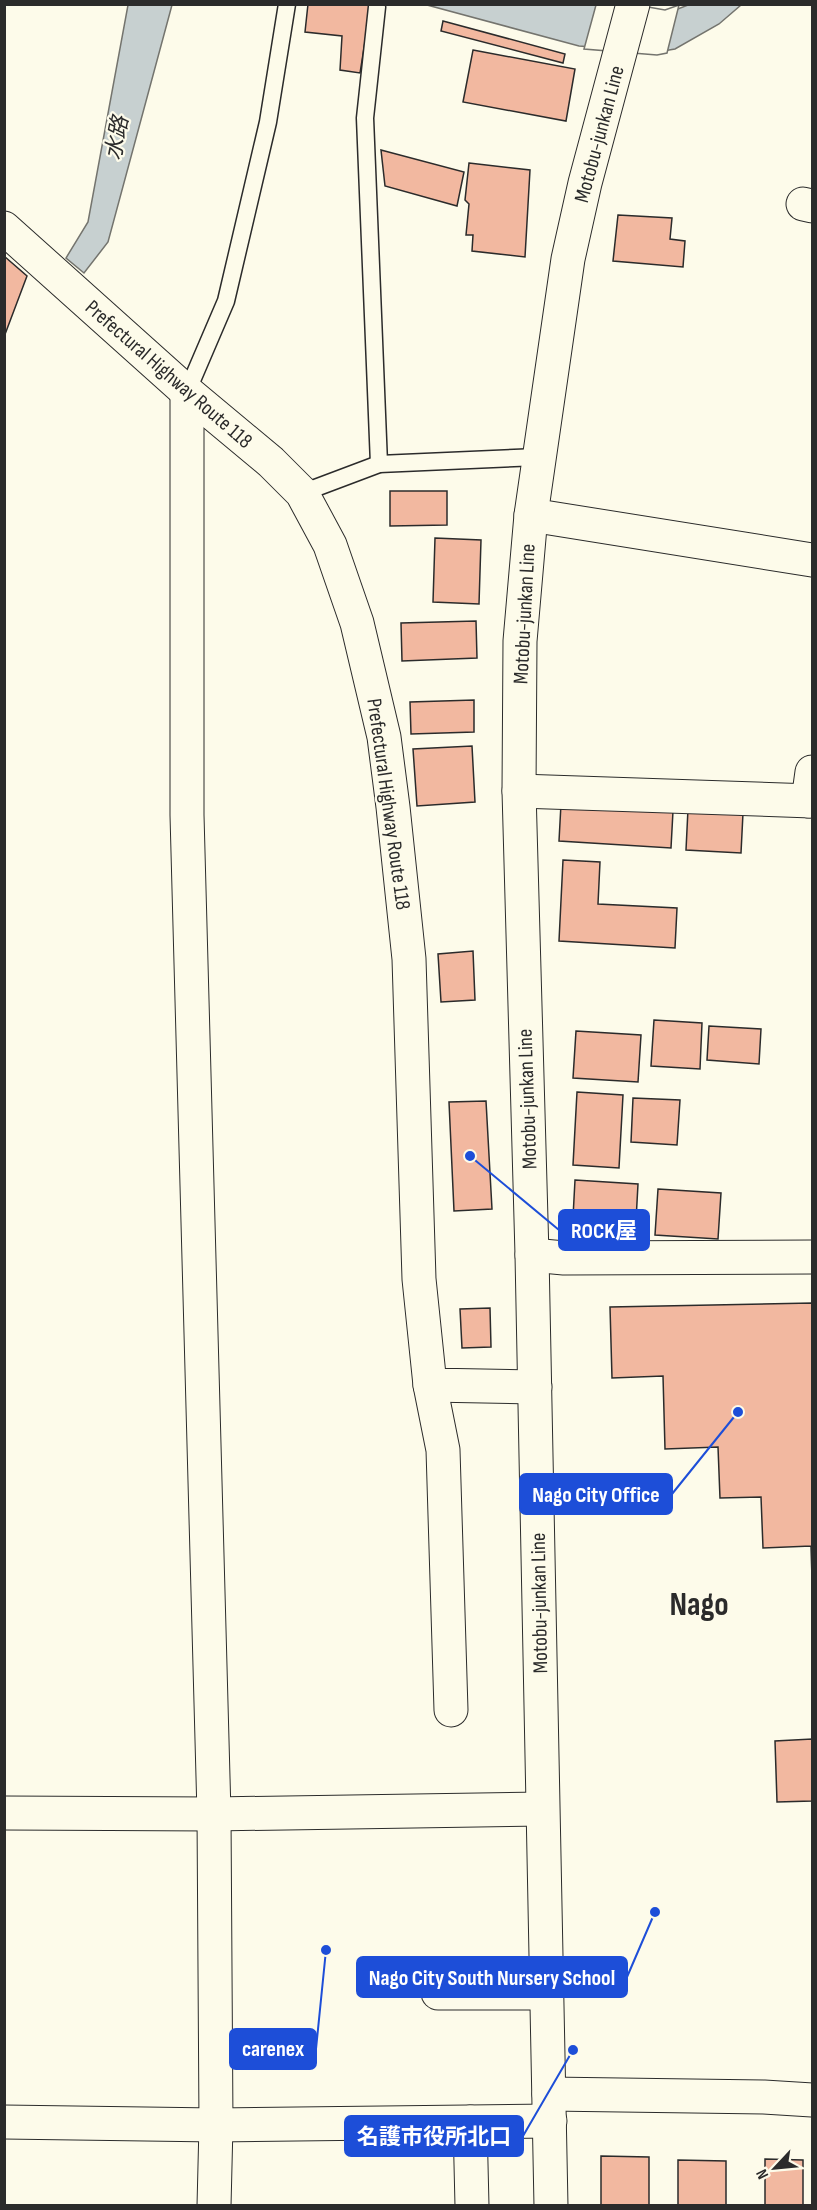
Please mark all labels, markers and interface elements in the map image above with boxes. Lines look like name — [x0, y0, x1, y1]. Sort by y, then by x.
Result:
street label: Motobu-junkan Line — [569, 63, 630, 205]
water label: 水路 — [100, 112, 135, 162]
street label: Prefectural Highway Route 118 — [80, 295, 257, 454]
street label: Motobu-junkan Line — [508, 543, 541, 685]
street label: Prefectural Highway Route 118 — [361, 697, 416, 911]
street label: Motobu-junkan Line — [513, 1028, 542, 1170]
callout: ROCK屋 — [559, 1210, 649, 1250]
text: ROCK屋 — [571, 1218, 637, 1245]
callout: Nago City Office — [520, 1474, 672, 1514]
text: Nago City Office — [532, 1482, 660, 1509]
street label: Motobu-junkan Line — [526, 1532, 553, 1673]
district label: Nago — [669, 1585, 729, 1625]
callout: Nago City South Nursery School — [357, 1957, 627, 1997]
text: Nago City South Nursery School — [369, 1965, 615, 1992]
callout: carenex — [230, 2029, 316, 2069]
text: carenex — [242, 2036, 304, 2063]
callout: 名護市役所北口 — [345, 2116, 523, 2156]
text: 名護市役所北口 — [357, 2124, 511, 2151]
north arrow — [745, 2138, 805, 2198]
text: N — [752, 2166, 773, 2182]

